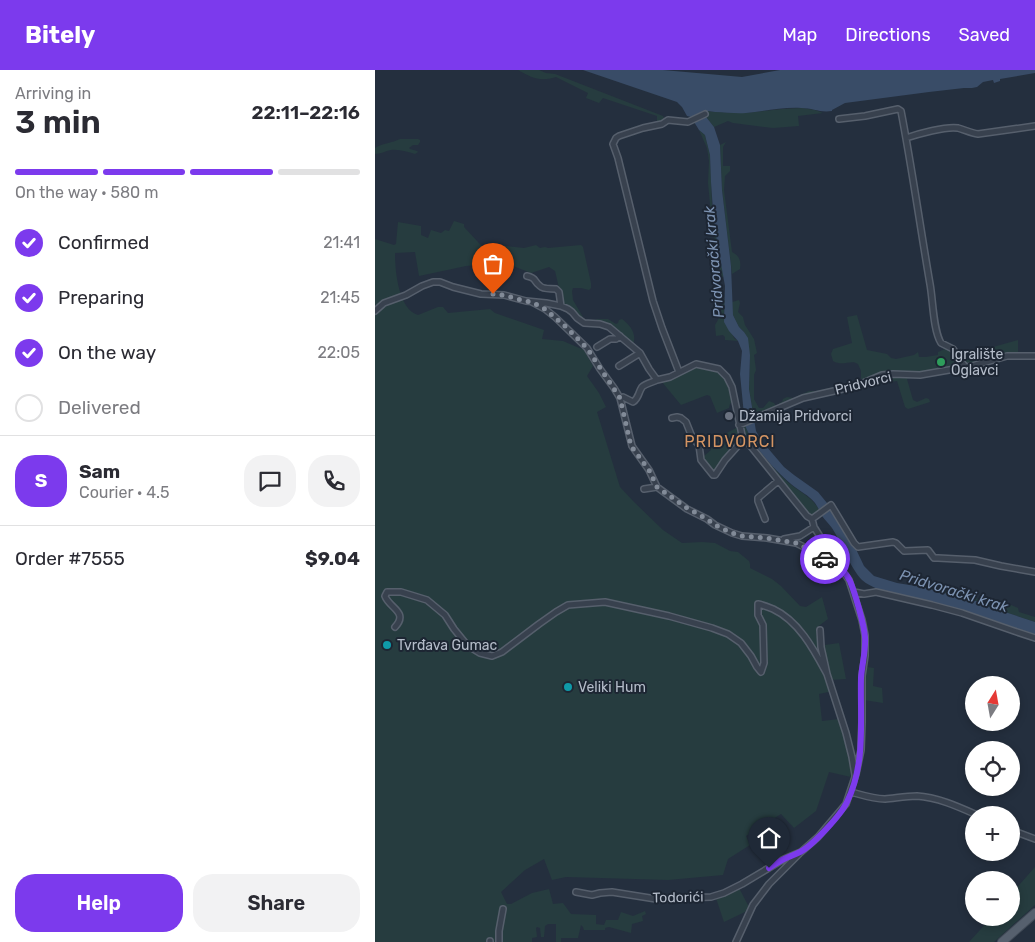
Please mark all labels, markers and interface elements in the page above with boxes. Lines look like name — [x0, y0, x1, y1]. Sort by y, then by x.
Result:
text: Bitely — [25, 21, 95, 49]
text: Map — [782, 24, 817, 46]
text: Directions — [845, 24, 931, 46]
text: Saved — [959, 24, 1010, 46]
text: Arriving in — [15, 84, 91, 103]
text: 22:11–22:16 — [251, 101, 360, 124]
text: 3 min — [15, 103, 101, 141]
text: On the way · 580 m — [15, 183, 158, 202]
water label: Pridvorački krak — [700, 205, 728, 319]
icon: check — [15, 229, 43, 257]
text: Confirmed — [58, 231, 149, 254]
text: 21:41 — [323, 233, 360, 252]
pin — [472, 243, 514, 294]
icon: bag — [479, 250, 507, 278]
icon: check — [15, 284, 43, 312]
text: Preparing — [58, 286, 144, 309]
text: 21:45 — [320, 288, 360, 307]
icon: check — [15, 339, 43, 367]
text: On the way — [58, 341, 156, 364]
text: 22:05 — [317, 343, 360, 362]
place label: Igralište Oglavci — [951, 346, 1004, 379]
marker: Igralište Oglavci — [935, 356, 947, 368]
street label: Pridvorci — [833, 368, 893, 399]
text: Delivered — [58, 396, 141, 419]
place label: Džamija Pridvorci — [739, 408, 852, 425]
marker: Džamija Pridvorci — [723, 410, 735, 422]
district label: PRIDVORCI — [684, 432, 776, 451]
button: chat — [244, 455, 296, 507]
button: phone — [308, 455, 360, 507]
text: Sam — [79, 460, 120, 483]
text: S — [35, 469, 47, 492]
text: Courier · 4.5 — [79, 483, 169, 502]
courier — [800, 534, 850, 584]
icon: car — [811, 545, 839, 573]
text: Order #7555 — [15, 547, 125, 570]
text: $9.04 — [305, 547, 360, 570]
water label: Pridvorački krak — [898, 566, 1011, 616]
place label: Tvrđava Gumac — [397, 637, 498, 654]
marker: Tvrđava Gumac — [381, 639, 393, 651]
north arrow — [965, 676, 1020, 731]
map controls — [965, 676, 1020, 926]
place label: Veliki Hum — [578, 679, 646, 696]
marker: Veliki Hum — [562, 681, 574, 693]
button: locate — [965, 741, 1020, 796]
button: + — [965, 806, 1020, 861]
pin — [748, 817, 790, 868]
icon: home — [755, 824, 783, 852]
button: − — [965, 871, 1020, 926]
button: Help — [15, 874, 183, 932]
button: Share — [193, 874, 360, 932]
street label: Todorići — [652, 889, 704, 906]

